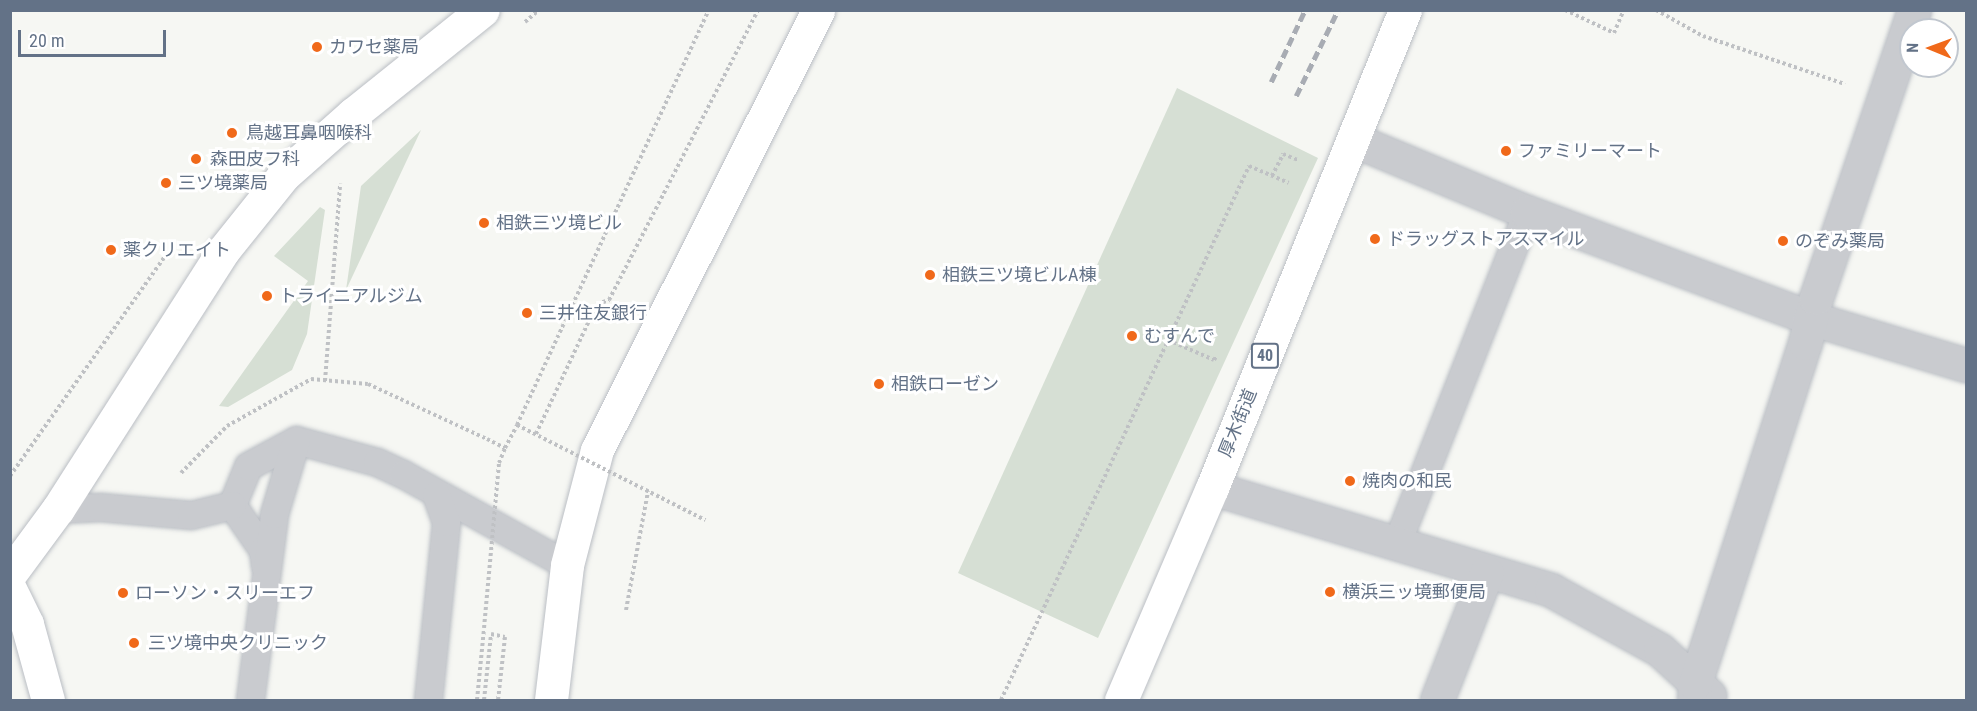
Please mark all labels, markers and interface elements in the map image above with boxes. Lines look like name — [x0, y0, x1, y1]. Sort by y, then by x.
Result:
scale bar — [21, 18, 170, 56]
north arrow — [1899, 18, 1959, 78]
text: 20 m — [29, 30, 64, 51]
place label: カワセ薬局 — [329, 36, 419, 58]
marker: カワセ薬局 — [310, 40, 324, 54]
text: N — [1903, 43, 1922, 53]
place label: 鳥越耳鼻咽喉科 — [246, 122, 372, 144]
marker: 鳥越耳鼻咽喉科 — [223, 124, 241, 142]
place label: ファミリーマート — [1518, 140, 1662, 162]
marker: ファミリーマート — [1499, 144, 1513, 158]
place label: 森田皮フ科 — [210, 148, 300, 170]
marker: 森田皮フ科 — [187, 150, 205, 168]
place label: 三ツ境薬局 — [178, 172, 268, 194]
marker: 三ツ境薬局 — [159, 176, 173, 190]
place label: 相鉄三ツ境ビル — [496, 212, 622, 234]
marker: 相鉄三ツ境ビル — [477, 216, 491, 230]
place label: ドラッグストアスマイル — [1387, 228, 1585, 250]
place label: のぞみ薬局 — [1795, 230, 1885, 252]
marker: ドラッグストアスマイル — [1368, 232, 1382, 246]
marker: のぞみ薬局 — [1776, 234, 1790, 248]
place label: 薬クリエイト — [123, 239, 231, 261]
marker: 薬クリエイト — [104, 243, 118, 257]
place label: 相鉄三ツ境ビルA棟 — [942, 264, 1096, 286]
marker: 相鉄三ツ境ビルA棟 — [923, 268, 937, 282]
place label: トライニアルジム — [279, 285, 423, 307]
marker: トライニアルジム — [260, 289, 274, 303]
place label: 三井住友銀行 — [539, 302, 647, 324]
marker: 三井住友銀行 — [520, 306, 534, 320]
place label: むすんで — [1144, 325, 1216, 347]
marker: むすんで — [1125, 329, 1139, 343]
road number: 40 — [1250, 343, 1280, 369]
place label: 相鉄ローゼン — [891, 373, 999, 395]
marker: 相鉄ローゼン — [872, 377, 886, 391]
street label: 厚木街道 — [1215, 386, 1261, 460]
place label: 焼肉の和民 — [1362, 470, 1452, 492]
marker: 焼肉の和民 — [1343, 474, 1357, 488]
place label: 横浜三ッ境郵便局 — [1342, 581, 1486, 603]
place label: ローソン・スリーエフ — [135, 582, 315, 604]
marker: 横浜三ッ境郵便局 — [1323, 585, 1337, 599]
marker: ローソン・スリーエフ — [116, 586, 130, 600]
place label: 三ツ境中央クリニック — [148, 632, 328, 654]
marker: 三ツ境中央クリニック — [125, 634, 143, 652]

